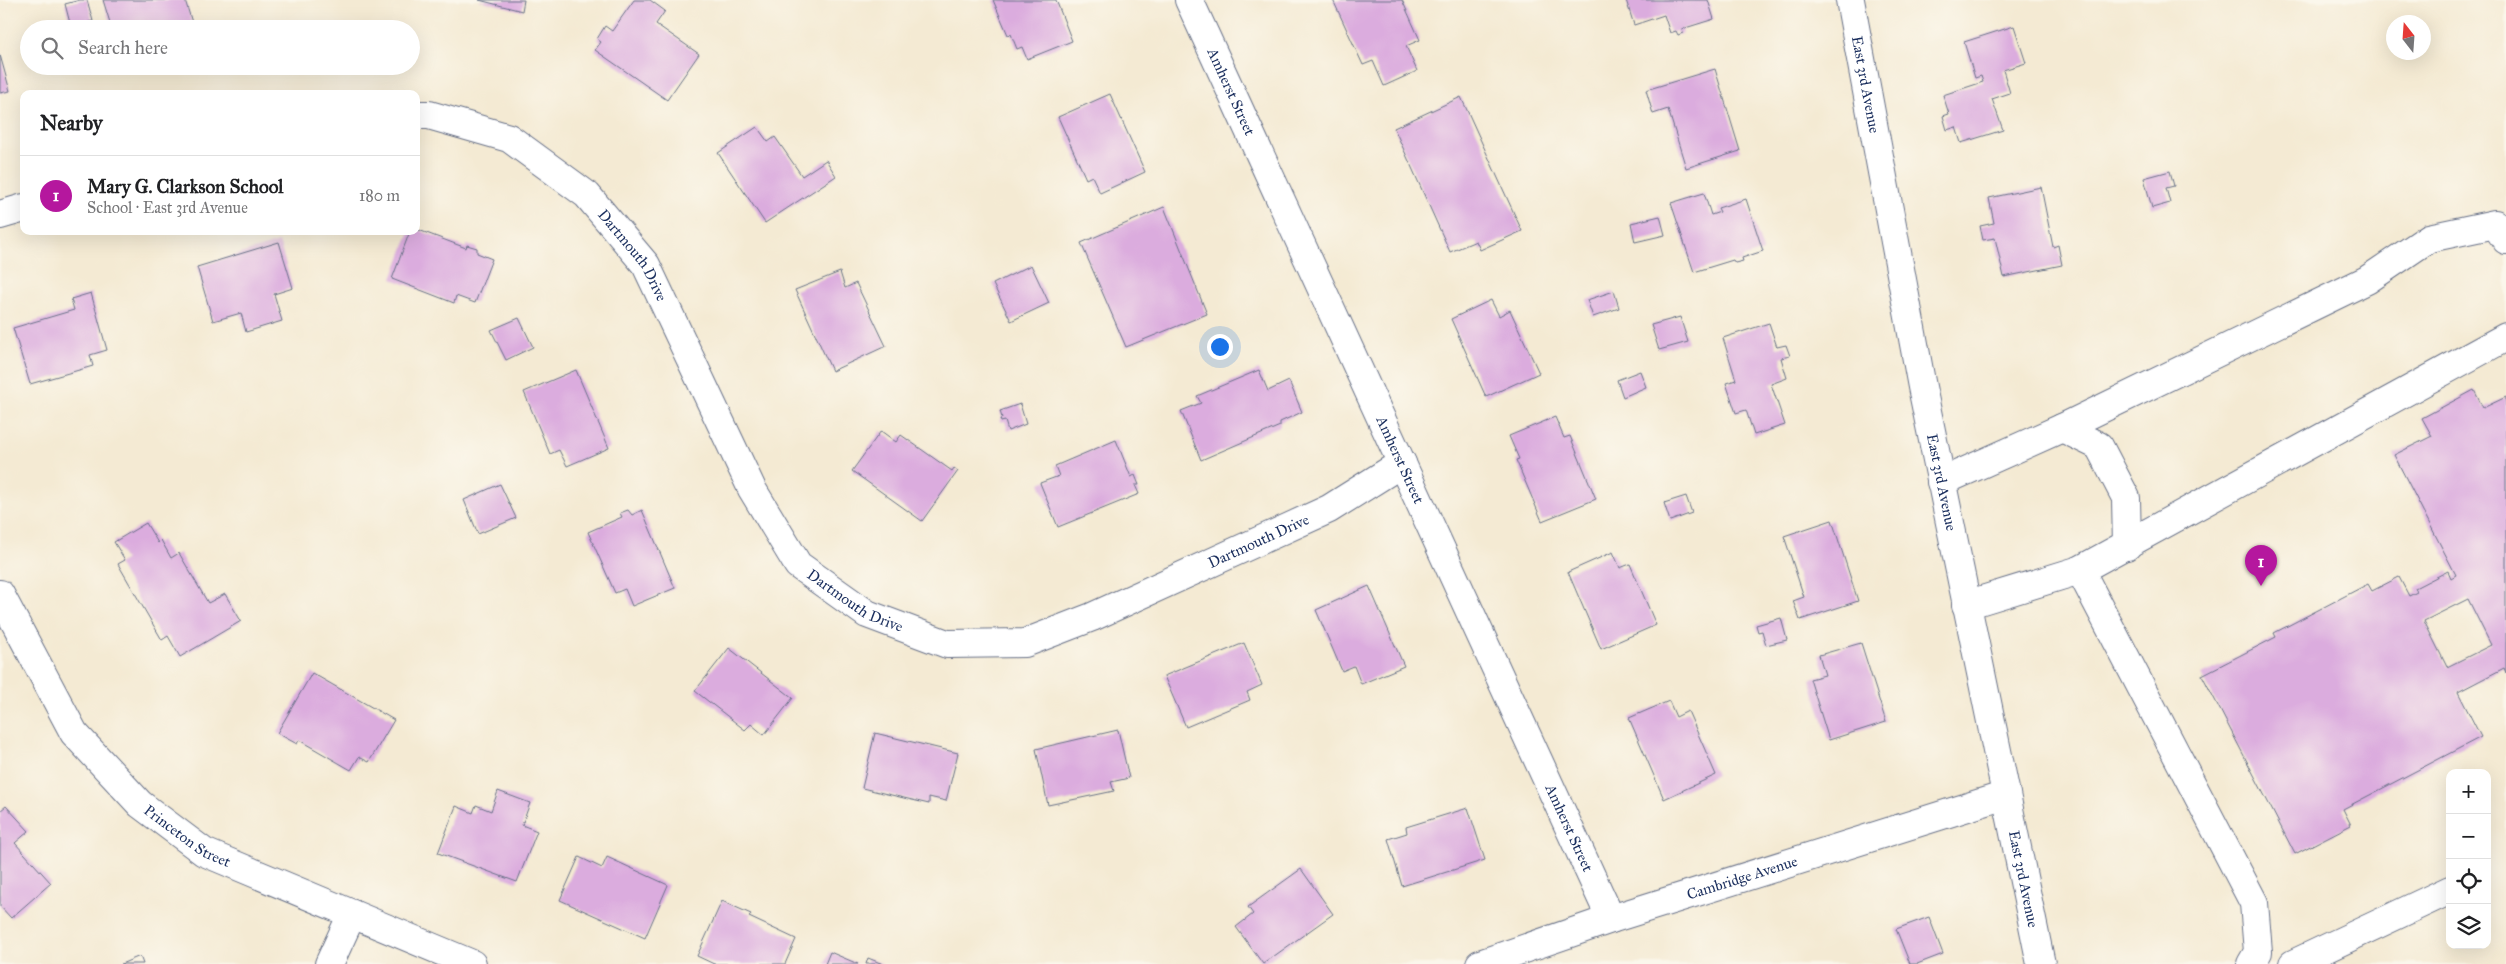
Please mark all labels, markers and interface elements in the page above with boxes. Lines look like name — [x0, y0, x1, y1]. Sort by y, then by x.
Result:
north arrow — [2386, 15, 2431, 60]
search box — [20, 20, 420, 75]
icon: search — [38, 34, 66, 62]
street label: East 3rd Avenue — [1848, 34, 1884, 135]
text: Search here — [78, 36, 168, 59]
street label: Amherst Street — [1203, 44, 1259, 139]
text: Nearby — [40, 110, 103, 136]
text: Mary G. Clarkson School — [87, 175, 283, 198]
text: 1 — [53, 186, 59, 205]
text: 180 m — [359, 186, 400, 205]
text: School · East 3rd Avenue — [87, 198, 248, 217]
street label: Dartmouth Drive — [594, 206, 671, 304]
your location — [1207, 334, 1233, 360]
street label: Amherst Street — [1372, 412, 1428, 507]
street label: East 3rd Avenue — [1923, 432, 1960, 532]
street label: Dartmouth Drive — [1205, 510, 1312, 572]
pin: 1 — [2245, 545, 2277, 586]
street label: Dartmouth Drive — [804, 565, 906, 636]
map controls — [2446, 769, 2491, 949]
button: + — [2446, 769, 2491, 814]
street label: Amherst Street — [1541, 780, 1597, 875]
street label: Princeton Street — [140, 801, 234, 871]
button: − — [2446, 814, 2491, 859]
street label: East 3rd Avenue — [2005, 829, 2042, 929]
street label: Cambridge Avenue — [1685, 852, 1800, 904]
button: locate — [2446, 859, 2491, 904]
button: layers — [2446, 904, 2491, 949]

